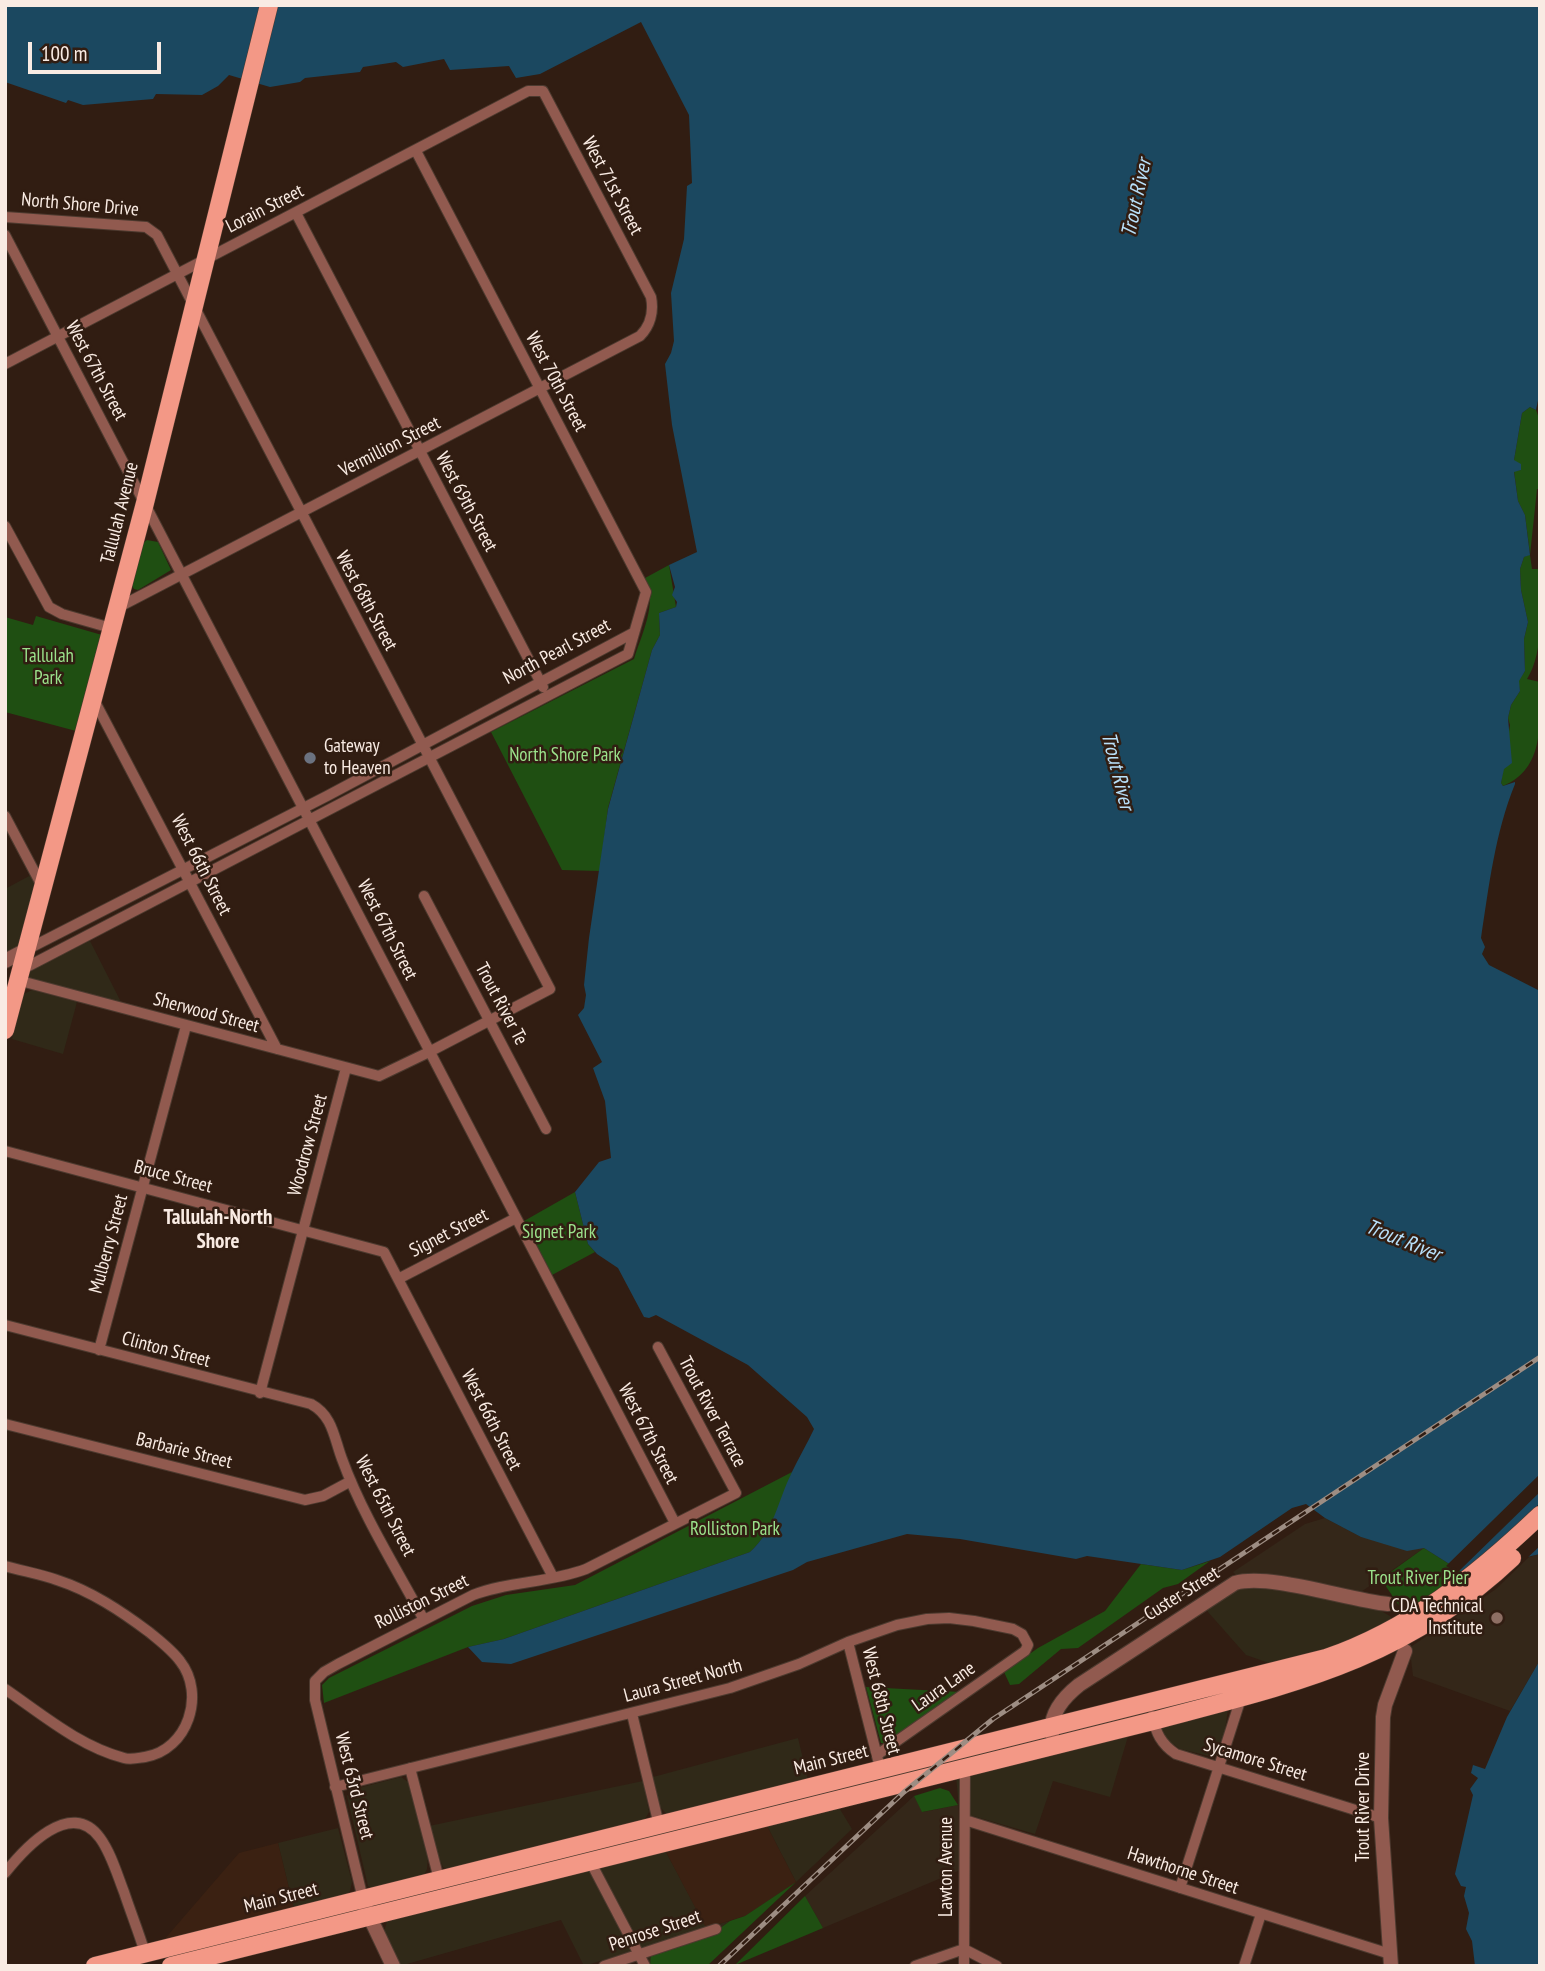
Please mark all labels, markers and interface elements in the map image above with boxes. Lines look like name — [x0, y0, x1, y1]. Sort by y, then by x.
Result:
scale bar — [32, 28, 164, 72]
text: 100 m — [41, 40, 87, 67]
street label: West 71st Street — [577, 133, 647, 239]
water label: Trout River — [1116, 157, 1158, 239]
street label: Lorain Street — [222, 180, 308, 238]
street label: North Shore Drive — [20, 189, 140, 221]
street label: West 67th Street — [60, 317, 132, 425]
street label: West 70th Street — [520, 328, 592, 436]
street label: Vermillion Street — [336, 412, 444, 482]
street label: West 69th Street — [430, 448, 502, 556]
street label: Tallulah Avenue — [96, 460, 144, 566]
street label: West 68th Street — [330, 547, 402, 655]
street label: North Pearl Street — [499, 614, 615, 690]
park label: Tallulah Park — [22, 646, 74, 690]
water label: Trout River — [1095, 730, 1139, 812]
place label: Gateway to Heaven — [324, 736, 390, 780]
park label: North Shore Park — [509, 745, 621, 767]
marker: Gateway to Heaven — [302, 750, 318, 766]
street label: West 66th Street — [166, 811, 236, 919]
street label: West 67th Street — [352, 876, 422, 984]
street label: Trout River Te — [470, 959, 532, 1049]
street label: Sherwood Street — [151, 988, 261, 1038]
street label: Woodrow Street — [283, 1092, 333, 1198]
street label: Bruce Street — [131, 1156, 215, 1198]
street label: Mulberry Street — [85, 1192, 133, 1296]
street label: Signet Street — [406, 1203, 492, 1263]
district label: Tallulah-North Shore — [164, 1205, 272, 1255]
water label: Trout River — [1362, 1215, 1444, 1267]
park label: Signet Park — [522, 1222, 596, 1244]
street label: Clinton Street — [119, 1327, 213, 1373]
street label: Trout River Terrace — [673, 1353, 751, 1471]
street label: West 66th Street — [456, 1366, 526, 1474]
street label: West 67th Street — [613, 1380, 683, 1488]
street label: Barbarie Street — [134, 1428, 234, 1474]
street label: West 65th Street — [350, 1452, 420, 1560]
park label: Rolliston Park — [690, 1519, 780, 1541]
street label: Custer Street — [1140, 1562, 1224, 1626]
park label: Trout River Pier — [1367, 1568, 1469, 1590]
street label: Rolliston Street — [372, 1570, 472, 1634]
place label: CDA Technical Institute — [1391, 1596, 1483, 1640]
marker: CDA Technical Institute — [1489, 1610, 1505, 1626]
street label: West 68th Street — [857, 1645, 905, 1757]
street label: Laura Street North — [621, 1654, 745, 1708]
street label: Laura Lane — [908, 1657, 980, 1717]
street label: West 63rd Street — [330, 1730, 378, 1842]
street label: Sycamore Street — [1201, 1734, 1309, 1786]
street label: Main Street — [792, 1740, 870, 1780]
street label: Trout River Drive — [1353, 1752, 1375, 1862]
street label: Lawton Avenue — [936, 1817, 958, 1917]
street label: Hawthorne Street — [1125, 1842, 1241, 1900]
street label: Main Street — [242, 1878, 320, 1918]
street label: Penrose Street — [606, 1905, 704, 1957]

